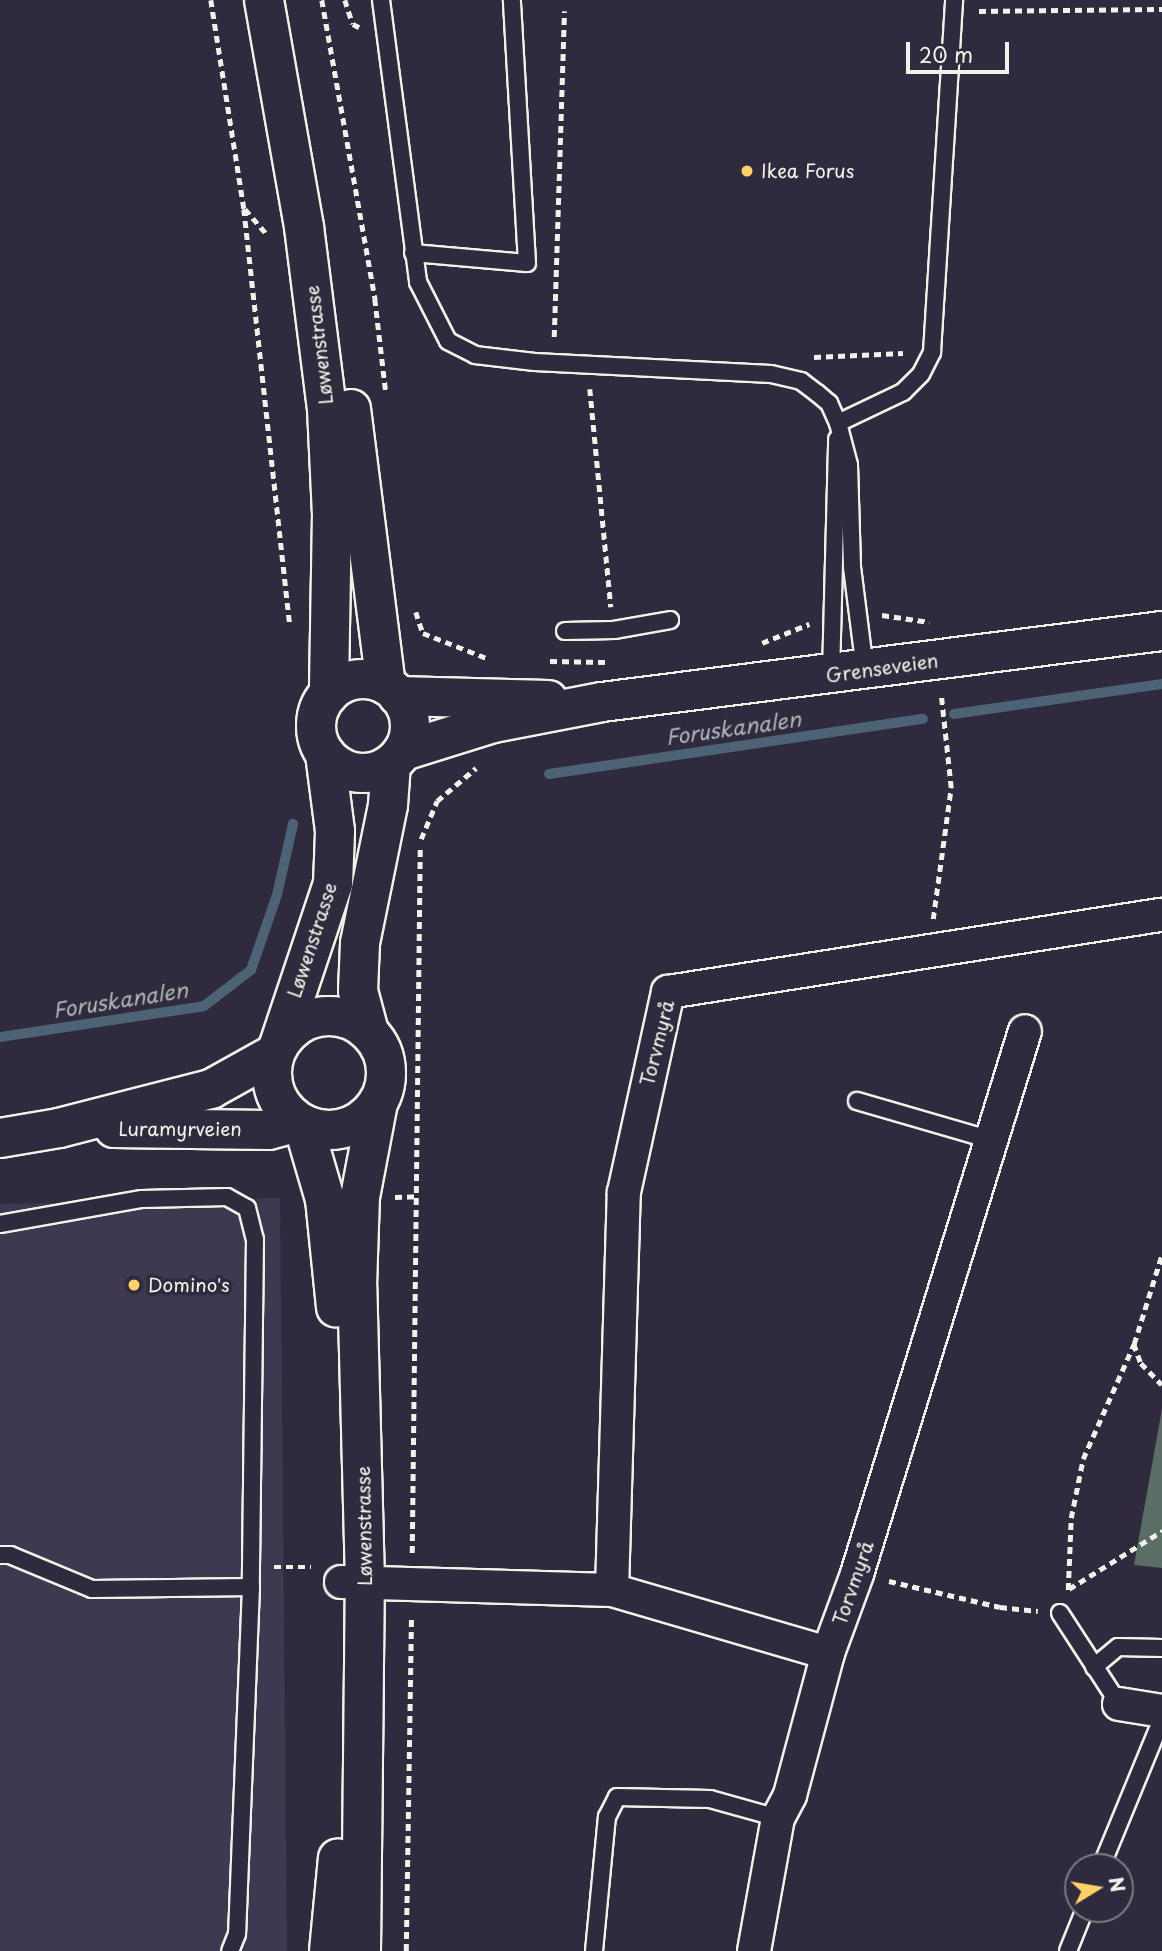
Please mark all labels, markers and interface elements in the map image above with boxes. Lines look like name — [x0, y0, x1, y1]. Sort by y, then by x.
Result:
scale bar — [910, 28, 1013, 72]
text: 20 m — [919, 38, 973, 70]
place label: Ikea Forus — [761, 160, 855, 182]
marker: Ikea Forus — [739, 163, 755, 179]
street label: Løwenstrasse — [300, 284, 338, 406]
street label: Grenseveien — [824, 649, 940, 687]
water label: Foruskanalen — [664, 705, 802, 749]
street label: Løwenstrasse — [283, 879, 341, 1001]
water label: Foruskanalen — [51, 976, 189, 1022]
street label: Torvmyrå — [635, 998, 679, 1088]
street label: Luramyrveien — [118, 1118, 242, 1140]
place label: Domino's — [148, 1274, 230, 1296]
marker: Domino's — [126, 1277, 142, 1293]
street label: Løwenstrasse — [352, 1466, 376, 1586]
street label: Torvmyrå — [828, 1538, 878, 1628]
north arrow — [1064, 1853, 1134, 1923]
text: N — [1102, 1874, 1133, 1894]

